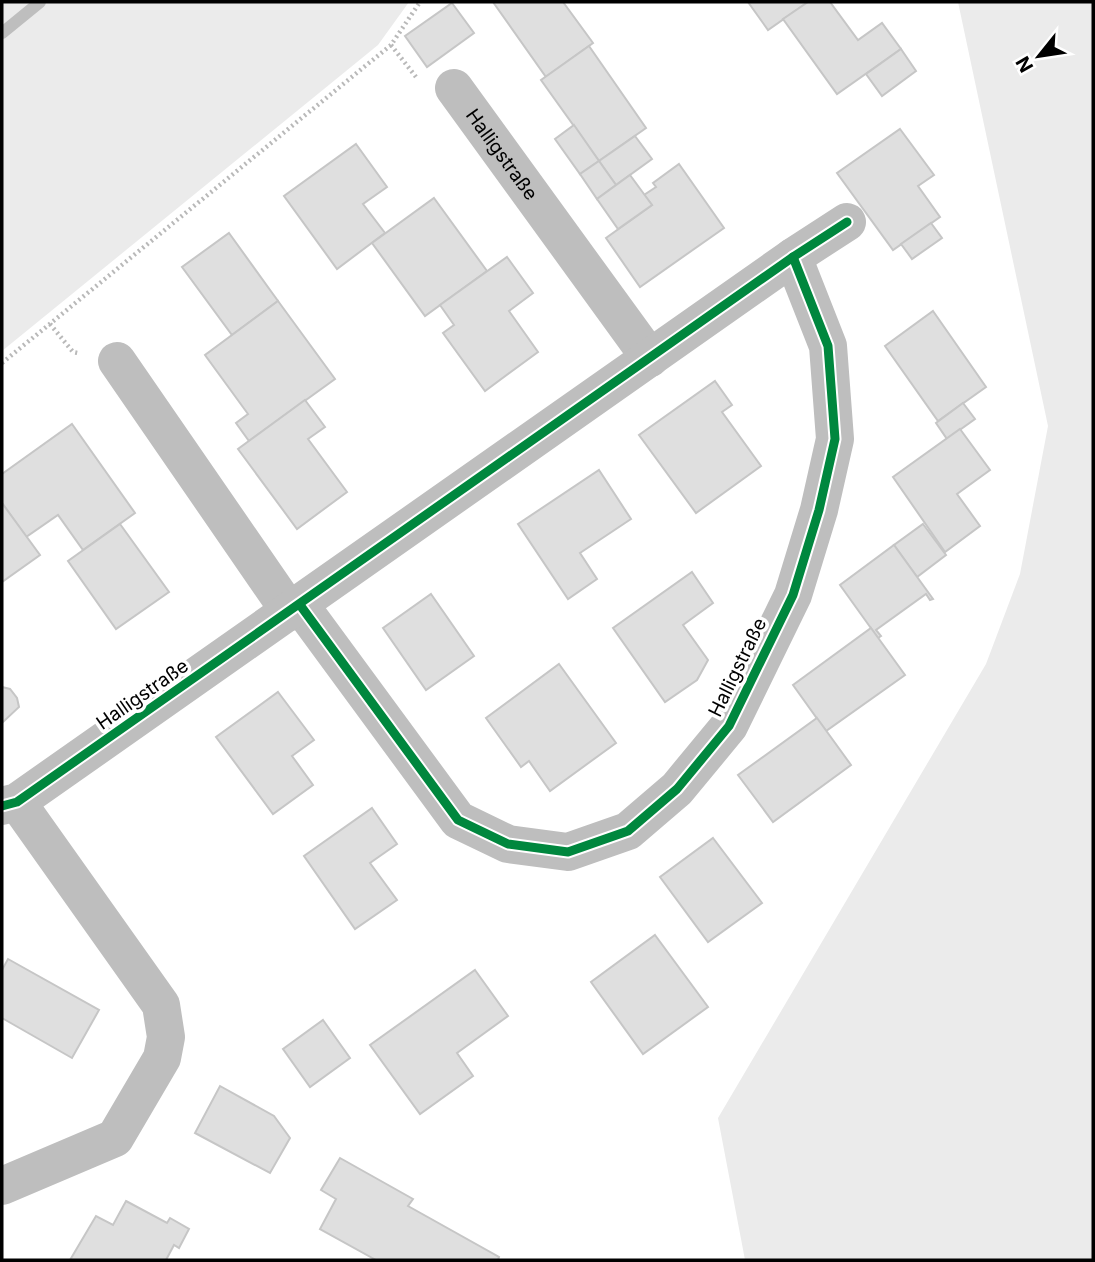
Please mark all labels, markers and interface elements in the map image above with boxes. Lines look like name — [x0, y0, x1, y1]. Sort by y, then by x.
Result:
north arrow — [1004, 21, 1074, 91]
text: N — [1011, 52, 1038, 76]
street label: Halligstraße — [461, 105, 543, 205]
street label: Halligstraße — [704, 614, 771, 720]
street label: Halligstraße — [92, 654, 193, 735]

